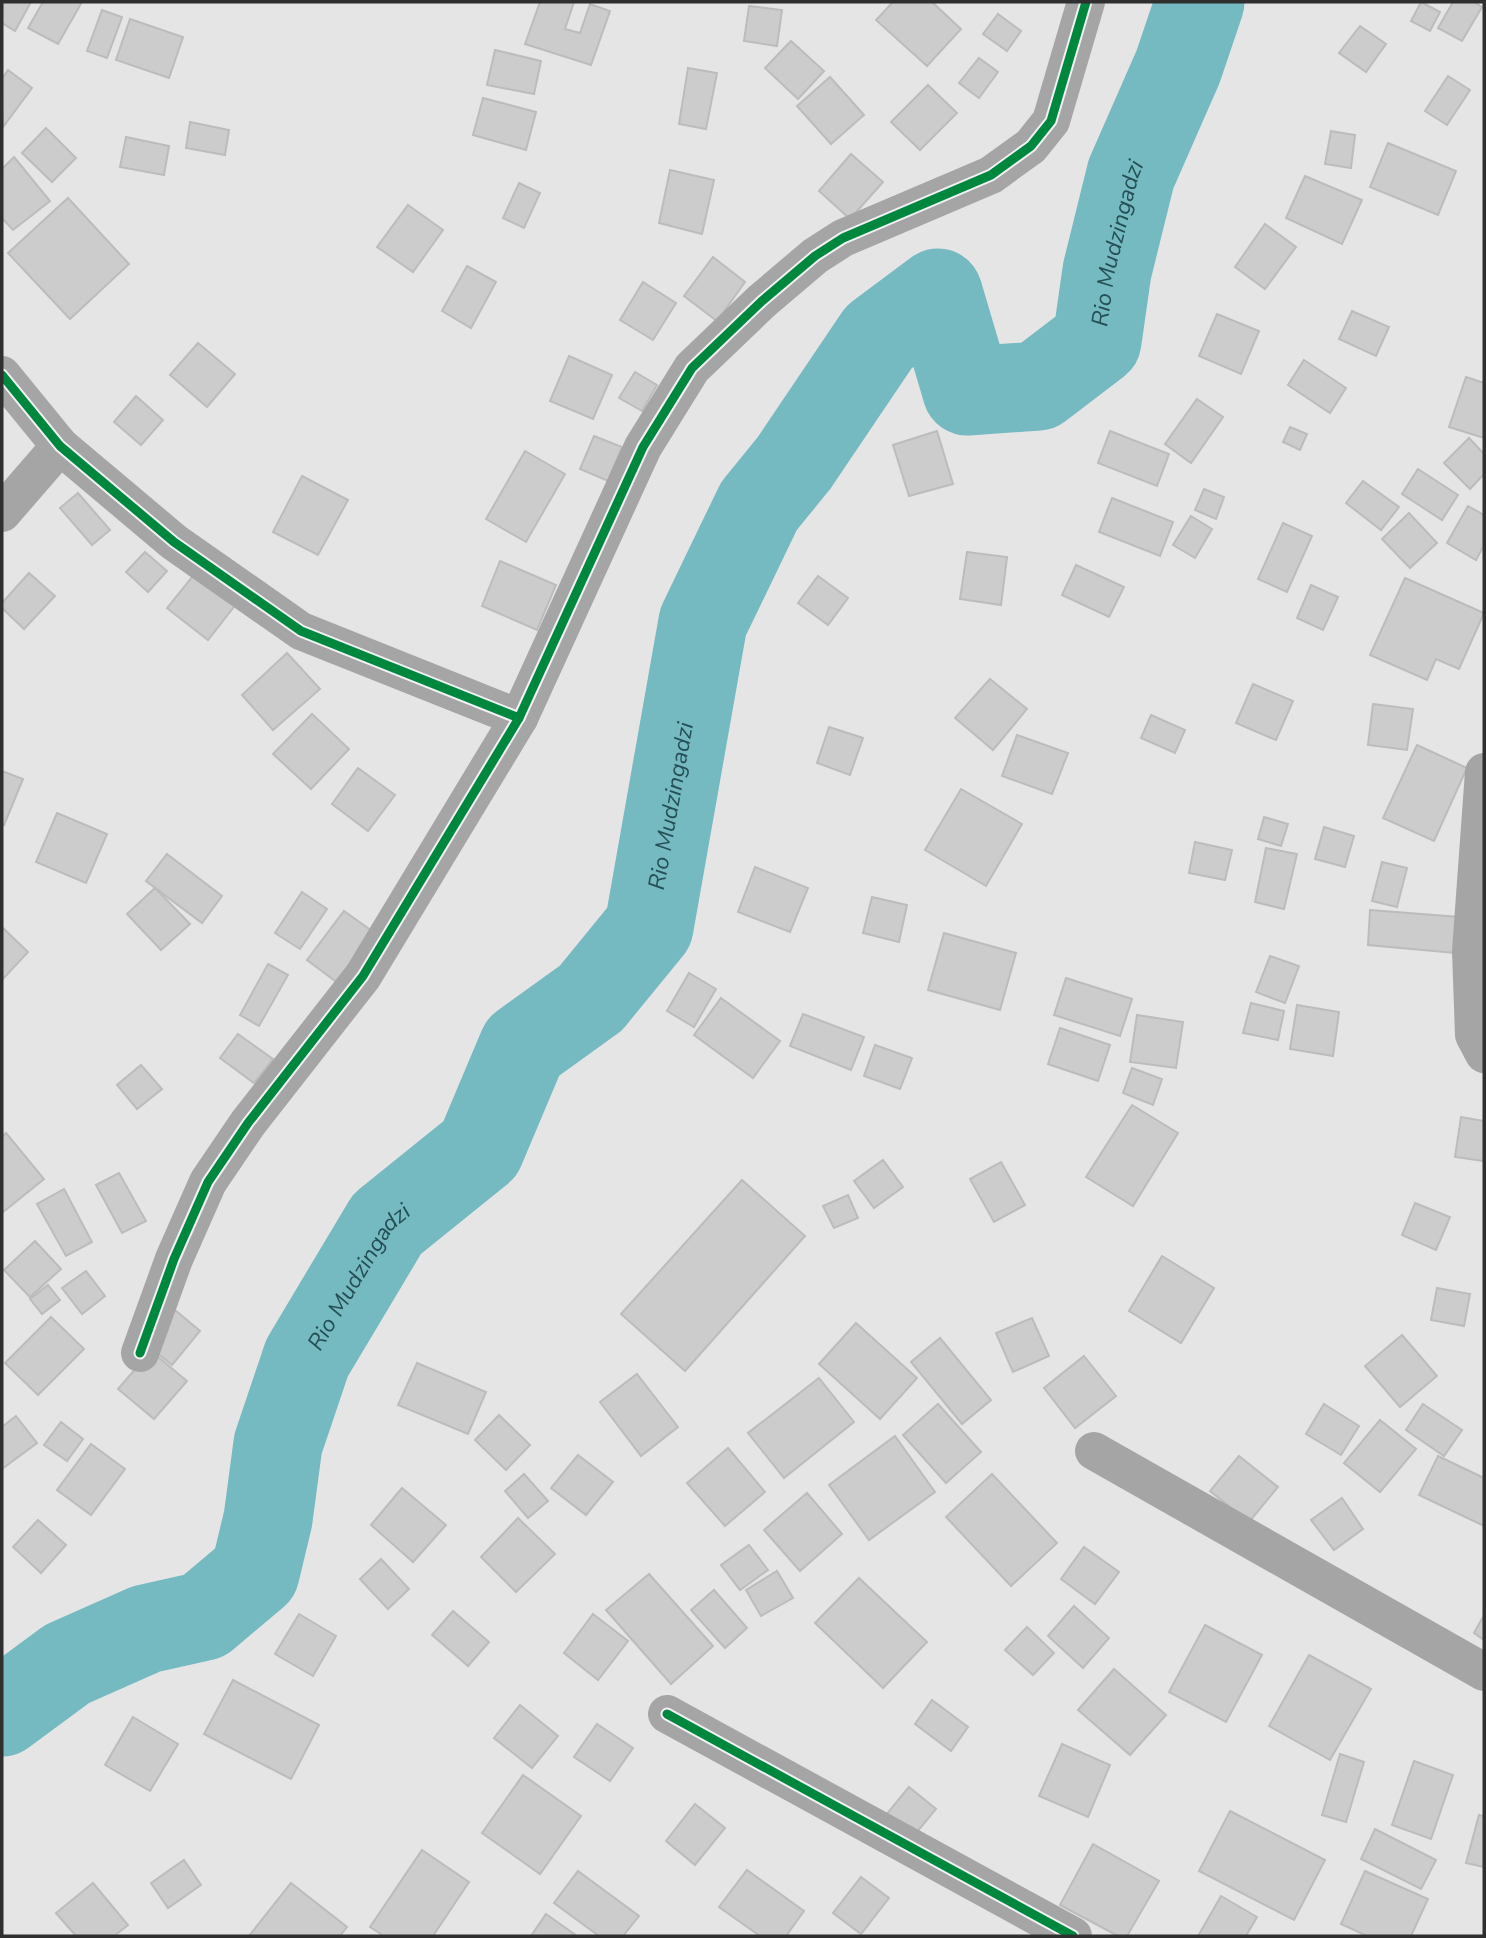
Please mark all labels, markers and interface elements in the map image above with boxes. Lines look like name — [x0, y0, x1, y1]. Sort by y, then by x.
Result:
water label: Rio Mudzingadzi — [1084, 154, 1151, 328]
water label: Rio Mudzingadzi — [640, 719, 701, 892]
water label: Rio Mudzingadzi — [300, 1196, 417, 1356]

